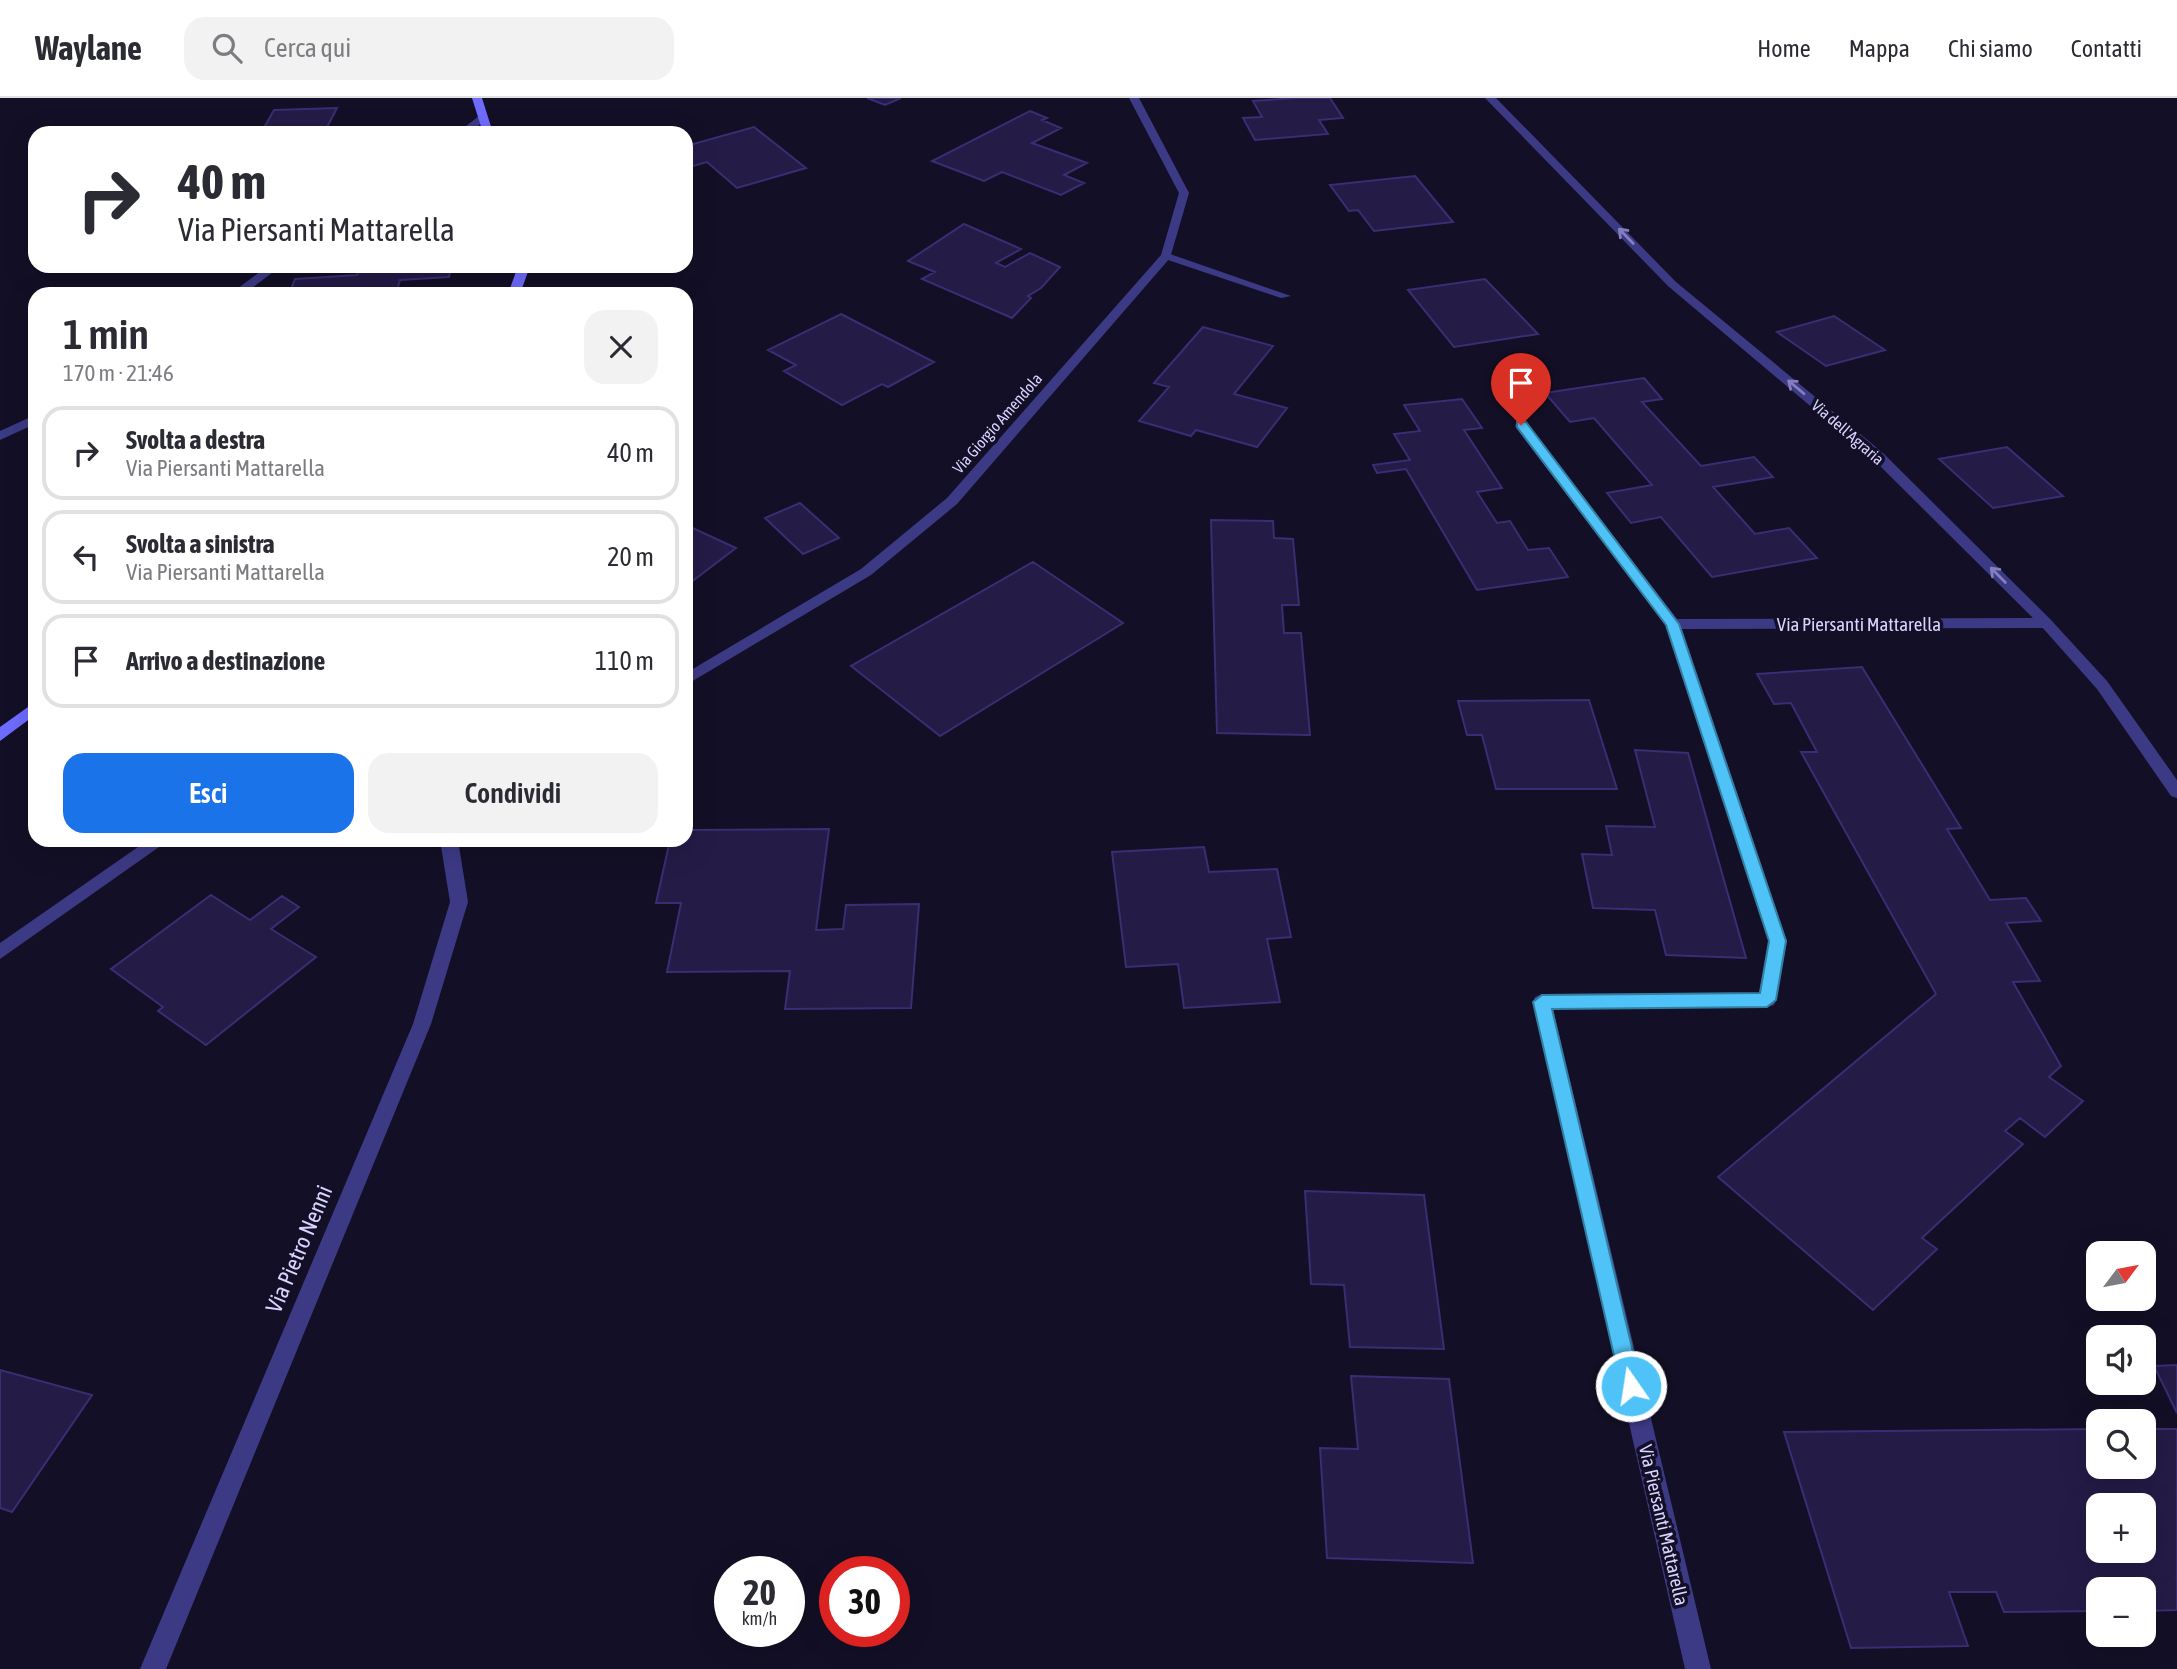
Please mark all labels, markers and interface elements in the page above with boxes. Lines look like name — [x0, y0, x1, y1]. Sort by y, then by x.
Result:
search box — [184, 17, 674, 80]
text: Waylane — [35, 29, 142, 67]
icon: search — [208, 29, 246, 67]
text: Cerca qui — [264, 33, 351, 63]
text: Home — [1757, 35, 1811, 62]
text: Mappa — [1849, 35, 1910, 62]
text: Chi siamo — [1948, 35, 2033, 62]
text: Contatti — [2071, 35, 2142, 62]
text: 40 m — [178, 153, 266, 209]
icon: right — [63, 154, 154, 245]
text: Via Piersanti Mattarella — [178, 211, 455, 248]
one-way arrow — [1617, 228, 1634, 245]
text: 1 min — [63, 310, 149, 358]
button: close — [584, 310, 658, 384]
pin — [1491, 353, 1551, 425]
text: 170 m · 21:46 — [63, 360, 174, 386]
icon: arrive — [1502, 364, 1540, 402]
street label: Via Giorgio Amendola — [949, 369, 1046, 477]
one-way arrow — [1787, 379, 1805, 395]
street label: Via dell'Agraria — [1808, 396, 1888, 469]
text: Svolta a destra — [126, 425, 265, 455]
icon: right — [67, 434, 105, 472]
text: 40 m — [607, 438, 654, 468]
text: Via Piersanti Mattarella — [126, 455, 325, 481]
text: Svolta a sinistra — [126, 529, 275, 559]
icon: left — [67, 538, 105, 576]
text: 20 m — [607, 542, 654, 572]
text: Via Piersanti Mattarella — [126, 559, 325, 585]
one-way arrow — [1990, 567, 2007, 584]
street label: Via Piersanti Mattarella — [1777, 613, 1941, 635]
icon: arrive — [67, 642, 105, 680]
text: Arrivo a destinazione — [126, 646, 325, 676]
text: 110 m — [595, 646, 654, 676]
button: Esci — [63, 753, 354, 833]
button: Condividi — [368, 753, 658, 833]
street label: Via Pietro Nenni — [260, 1181, 338, 1317]
north arrow — [2086, 1241, 2156, 1311]
map controls — [2086, 1241, 2156, 1647]
button: sound — [2086, 1325, 2156, 1395]
position arrow — [1594, 1349, 1668, 1423]
button: search — [2086, 1409, 2156, 1479]
street label: Via Piersanti Mattarella — [1635, 1442, 1693, 1608]
button: + — [2086, 1493, 2156, 1563]
speed limit sign: 30 — [819, 1556, 910, 1647]
text: 20 — [743, 1572, 776, 1612]
button: − — [2086, 1577, 2156, 1647]
text: km/h — [742, 1608, 777, 1629]

